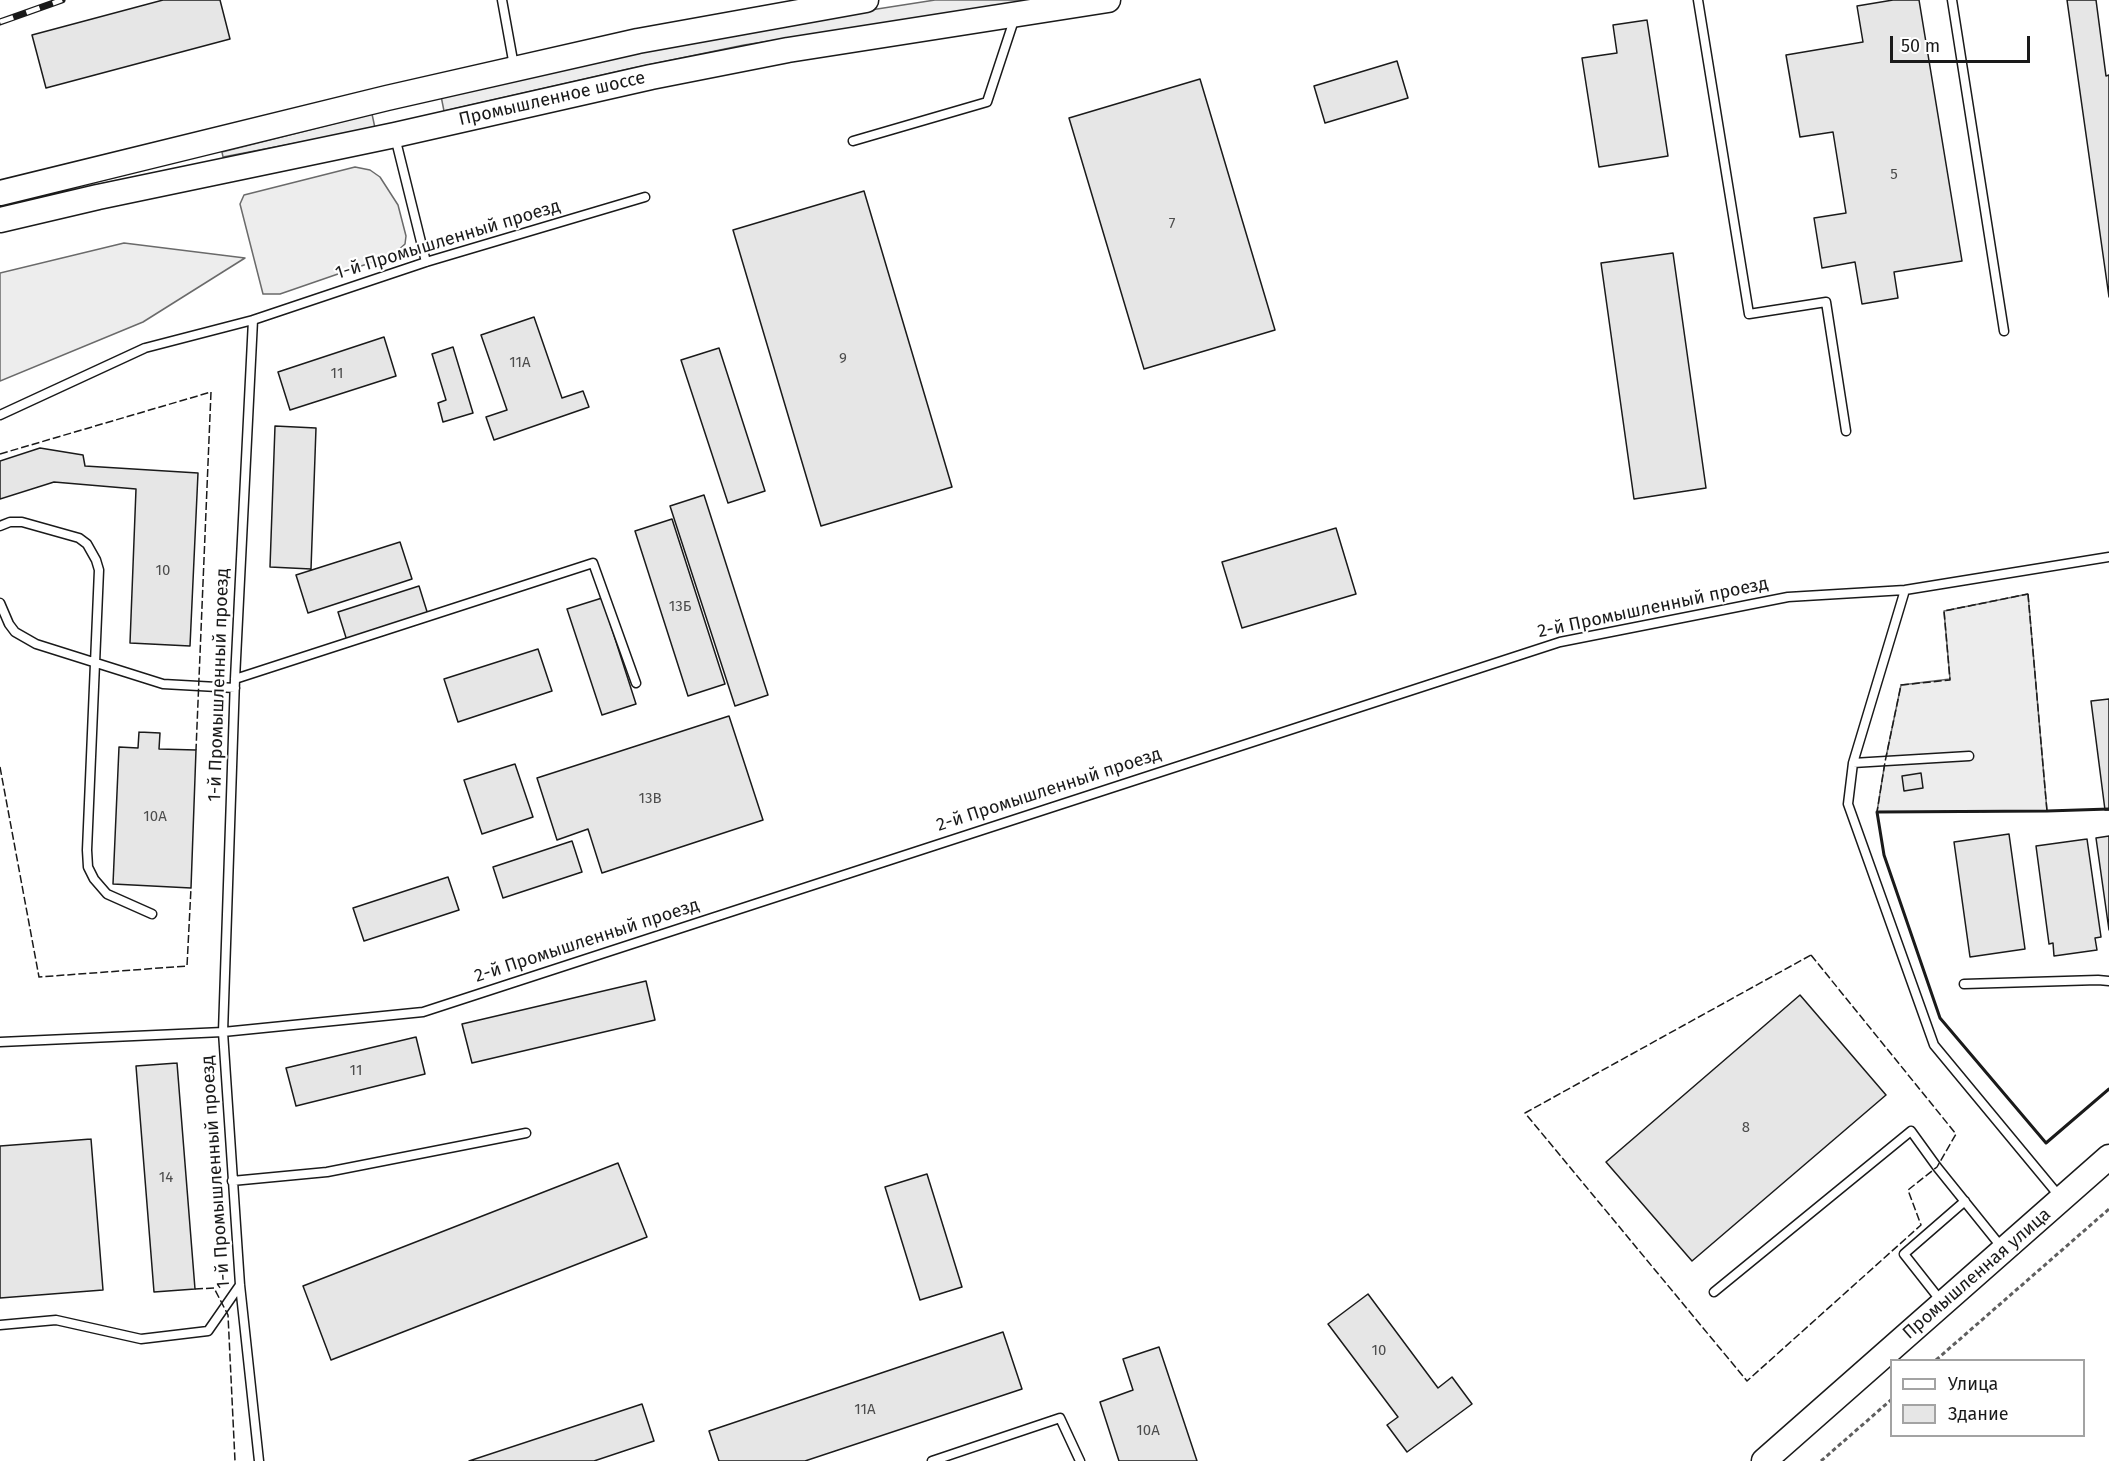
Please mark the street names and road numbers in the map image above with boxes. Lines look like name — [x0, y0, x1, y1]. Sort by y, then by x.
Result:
street label: Промышленное шоссе — [457, 67, 647, 131]
street label: 1-й Промышленный проезд — [333, 195, 563, 285]
street label: 1-й Промышленный проезд — [204, 568, 234, 802]
street label: 2-й Промышленный проезд — [1536, 573, 1770, 643]
street label: 2-й Промышленный проезд — [934, 743, 1164, 837]
street label: 2-й Промышленный проезд — [472, 894, 702, 988]
street label: 1-й Промышленный проезд — [197, 1055, 235, 1289]
street label: Промышленная улица — [1899, 1204, 2055, 1344]

